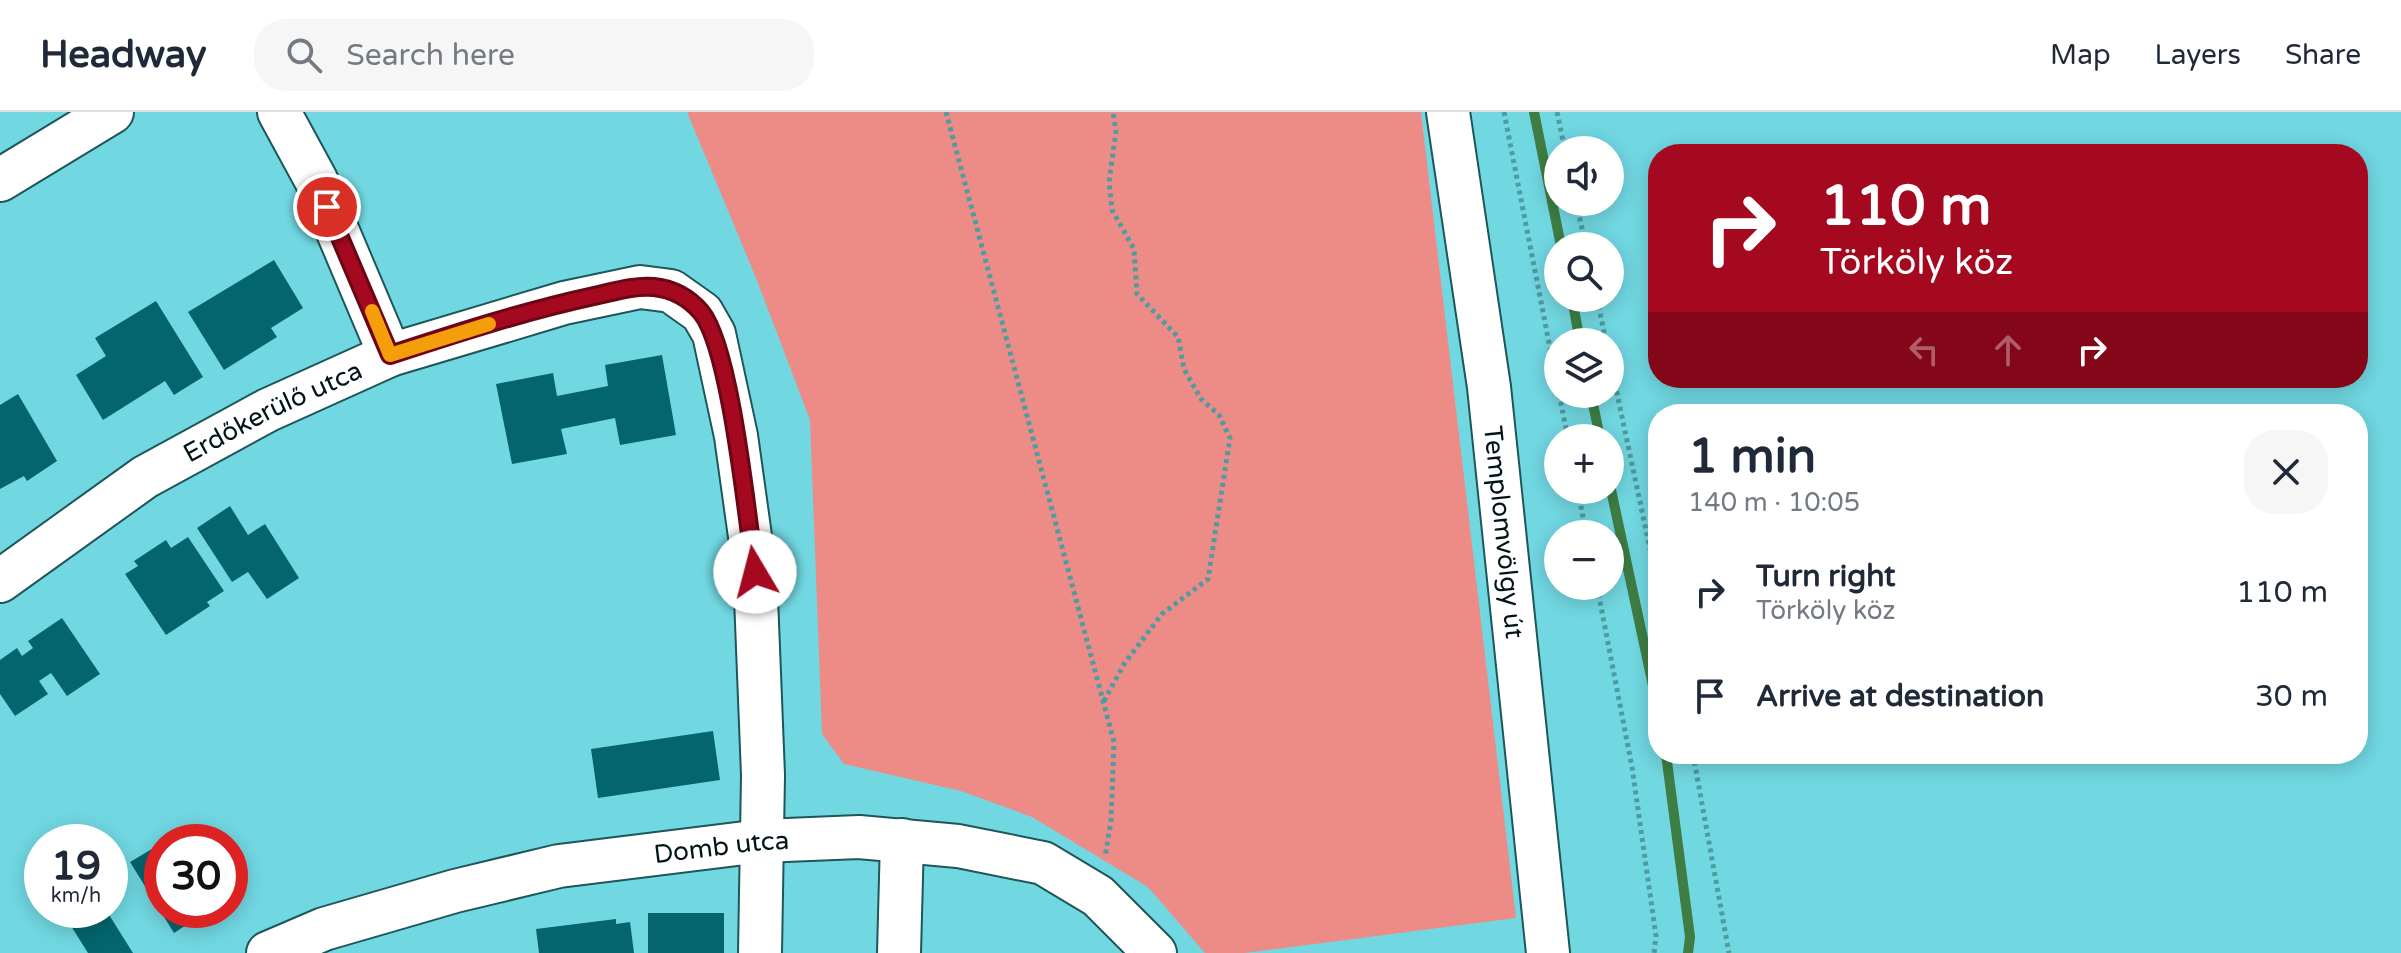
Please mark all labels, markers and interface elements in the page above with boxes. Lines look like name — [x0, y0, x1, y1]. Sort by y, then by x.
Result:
search box — [254, 19, 814, 91]
text: Headway — [40, 32, 206, 78]
icon: search — [282, 33, 326, 77]
text: Search here — [346, 37, 515, 74]
text: Map — [2050, 38, 2111, 72]
text: Layers — [2155, 38, 2241, 72]
text: Share — [2285, 38, 2361, 72]
map controls — [1544, 136, 1624, 600]
button: sound — [1544, 136, 1624, 216]
pin — [293, 173, 361, 241]
text: 110 m — [1820, 173, 1991, 240]
icon: right — [1688, 176, 1792, 280]
icon: arrive — [305, 185, 349, 229]
button: search — [1544, 232, 1624, 312]
text: Törköly köz — [1820, 241, 2013, 284]
button: layers — [1544, 328, 1624, 408]
icon: left — [1902, 328, 1946, 372]
icon: ahead — [1986, 328, 2030, 372]
icon: right — [2070, 328, 2114, 372]
street label: Erdőkerülő utca — [178, 354, 367, 469]
street label: Templomvölgy út — [1478, 424, 1531, 640]
button: + — [1544, 424, 1624, 504]
text: 1 min — [1688, 428, 1816, 486]
button: close — [2244, 430, 2328, 514]
text: 140 m · 10:05 — [1688, 487, 1860, 518]
button: − — [1544, 520, 1624, 600]
position arrow — [713, 530, 797, 614]
text: Turn right — [1756, 558, 1896, 595]
icon: right — [1688, 570, 1732, 614]
text: 110 m — [2236, 574, 2328, 611]
text: Törköly köz — [1756, 595, 1896, 626]
icon: arrive — [1688, 674, 1732, 718]
text: Arrive at destination — [1756, 678, 2044, 715]
text: 30 m — [2255, 678, 2328, 715]
speed limit sign: 30 — [144, 824, 248, 928]
street label: Domb utca — [652, 824, 790, 870]
text: 19 — [51, 842, 101, 890]
text: km/h — [51, 884, 101, 908]

